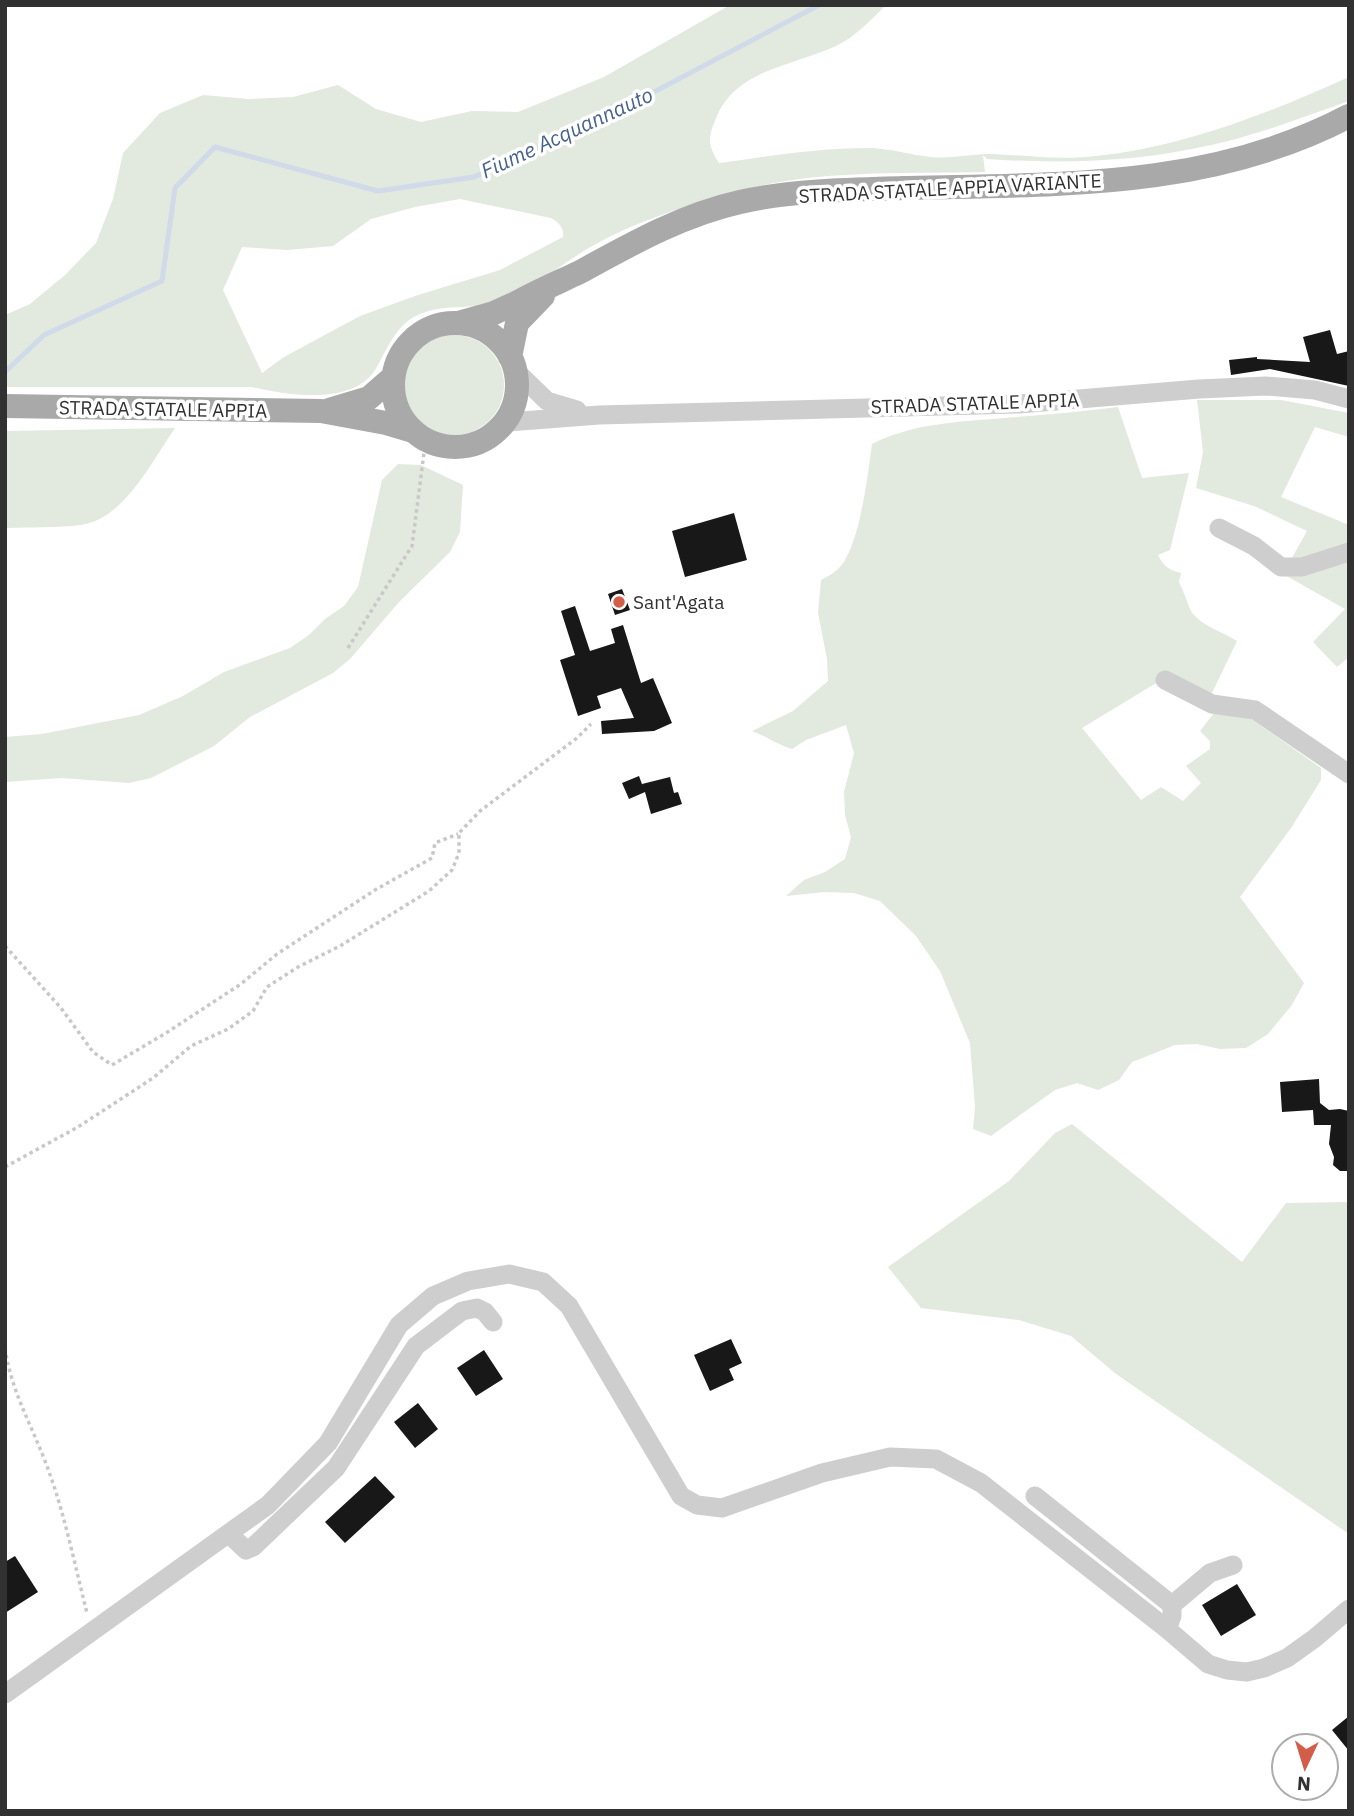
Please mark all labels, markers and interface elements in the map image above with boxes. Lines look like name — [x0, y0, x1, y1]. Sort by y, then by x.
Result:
water label: Fiume Acquannauto — [476, 80, 657, 184]
street label: STRADA STATALE APPIA VARIANTE — [798, 168, 1102, 208]
street label: STRADA STATALE APPIA — [870, 387, 1080, 419]
street label: STRADA STATALE APPIA — [59, 395, 267, 423]
place label: Sant'Agata — [633, 590, 724, 614]
marker: Sant'Agata — [611, 594, 627, 610]
north arrow — [1270, 1732, 1340, 1802]
text: N — [1296, 1772, 1312, 1796]

